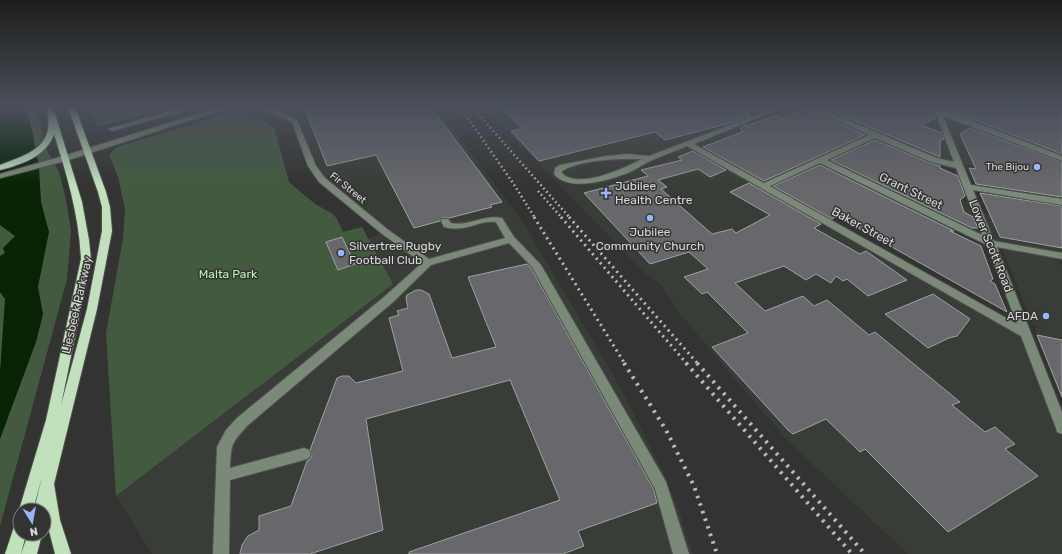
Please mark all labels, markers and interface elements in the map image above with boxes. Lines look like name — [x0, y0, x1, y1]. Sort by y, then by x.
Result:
place label: The Bijou — [986, 161, 1029, 173]
marker: The Bijou — [1032, 162, 1042, 172]
street label: Fir Street — [327, 170, 369, 206]
street label: Grant Street — [877, 170, 945, 212]
place label: Jubilee Health Centre — [615, 179, 693, 207]
marker: Jubilee Health Centre — [600, 187, 612, 199]
street label: Lower Scott Road — [966, 198, 1016, 294]
street label: Baker Street — [829, 204, 897, 250]
marker: Jubilee Community Church — [645, 213, 655, 223]
place label: Jubilee Community Church — [596, 225, 704, 253]
place label: Silvertree Rugby Football Club — [349, 239, 442, 267]
marker: Silvertree Rugby Football Club — [336, 248, 346, 258]
street label: Liesbeek Parkway — [59, 255, 95, 355]
park label: Malta Park — [199, 267, 258, 281]
place label: AFDA — [1007, 309, 1038, 323]
marker: AFDA — [1041, 311, 1051, 321]
north arrow — [12, 502, 52, 542]
text: N — [29, 524, 39, 538]

